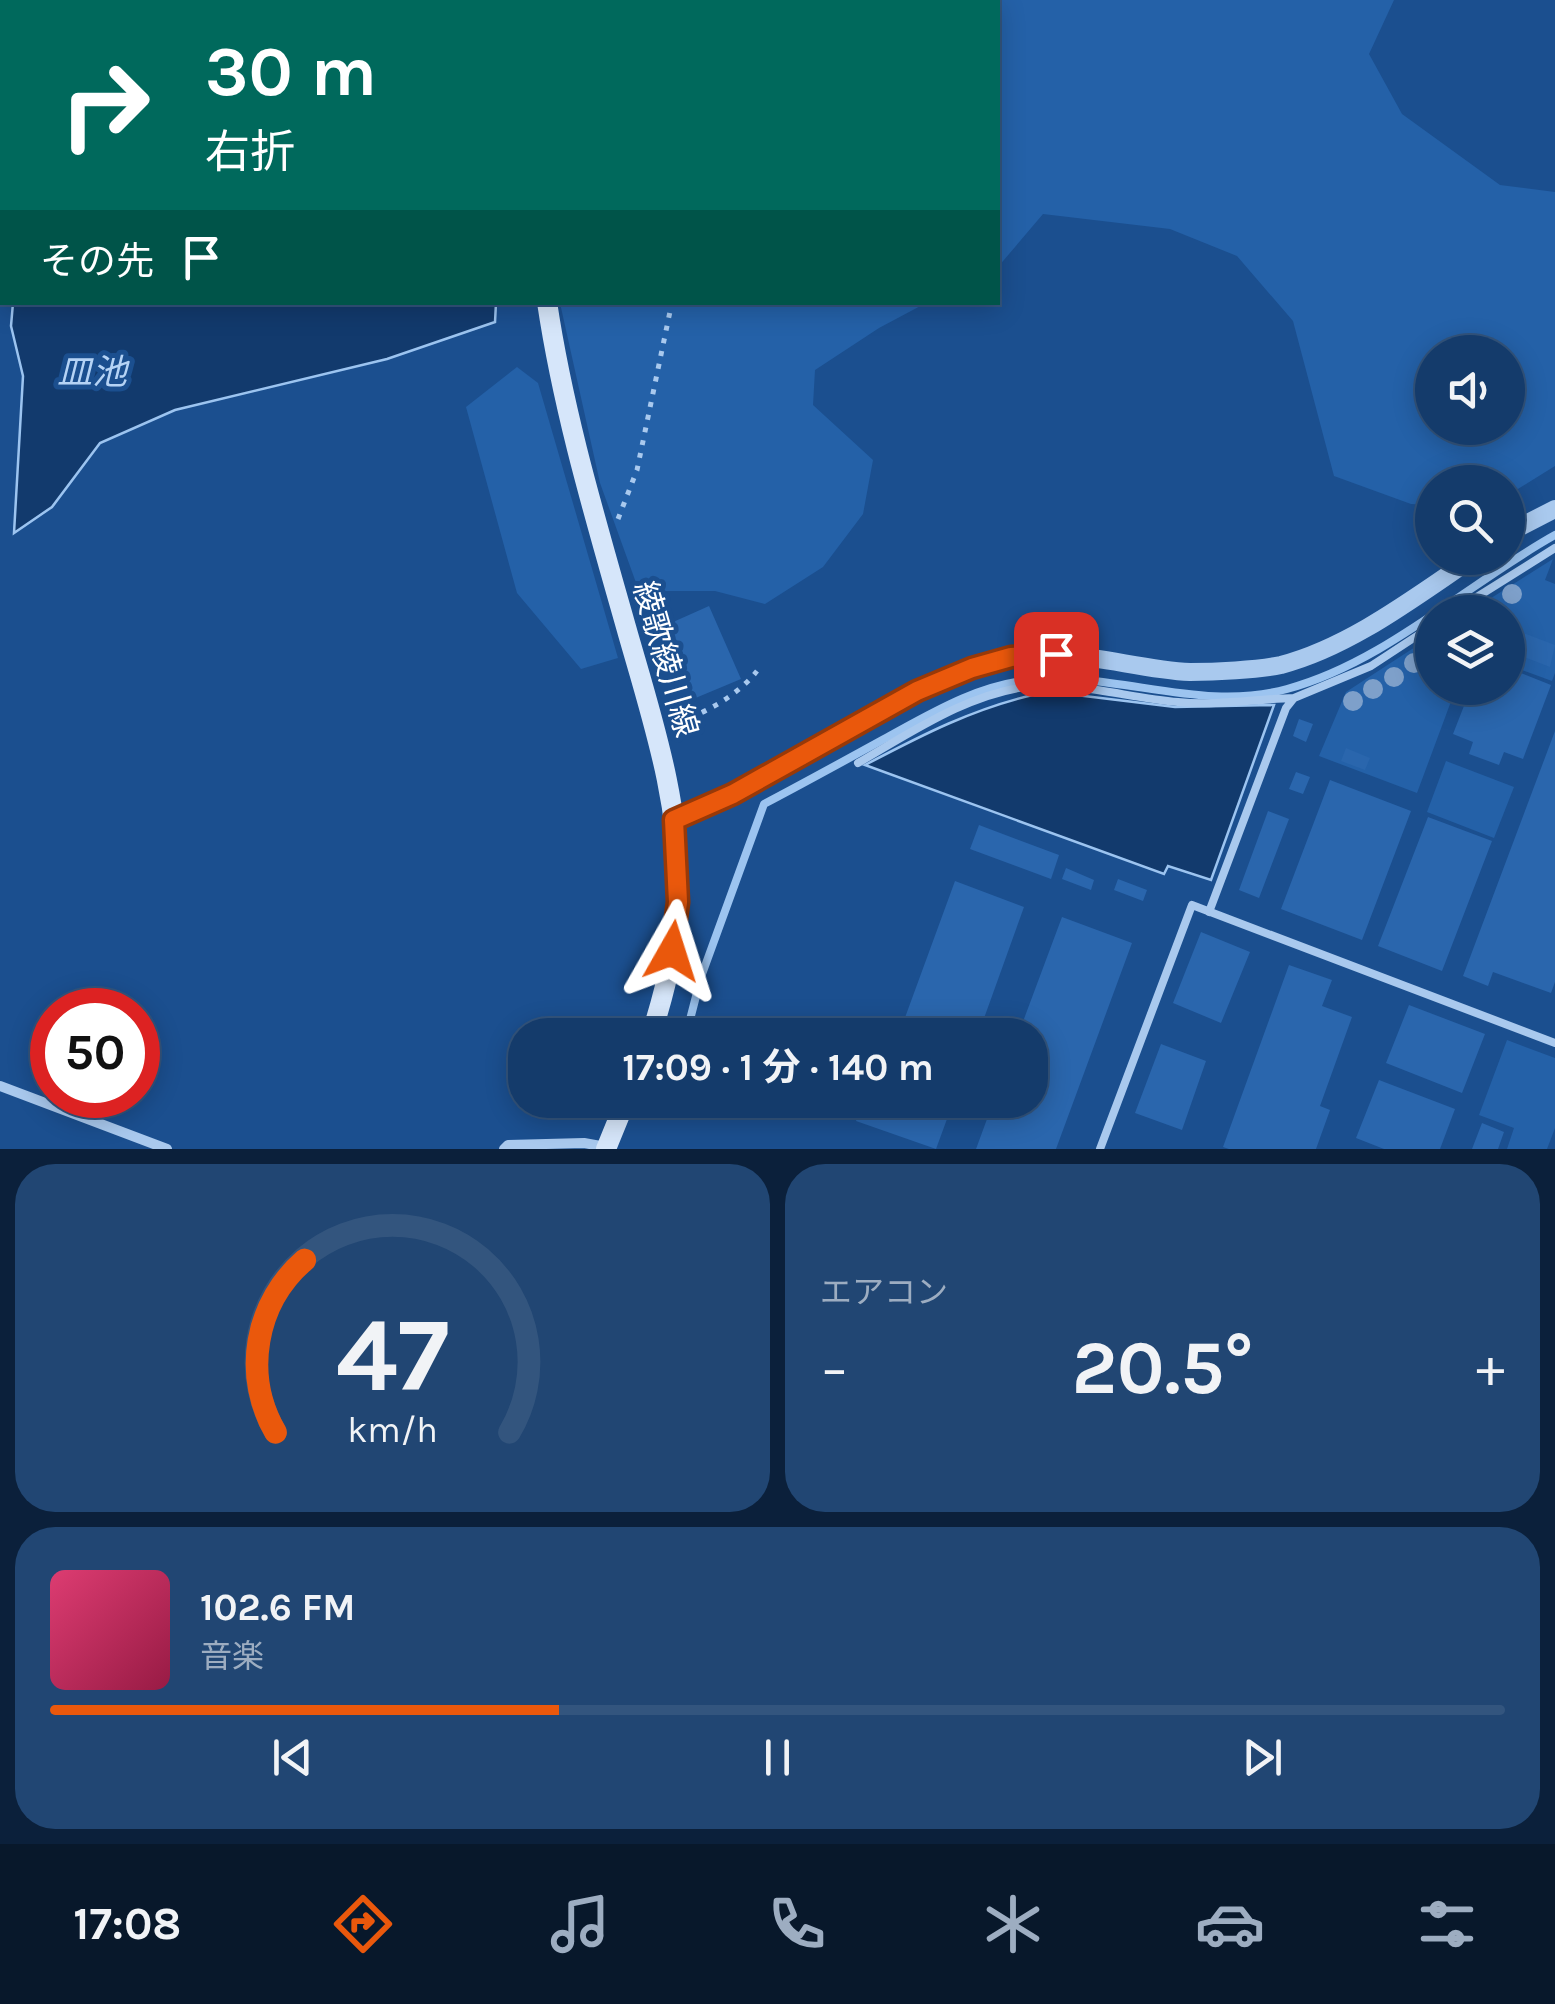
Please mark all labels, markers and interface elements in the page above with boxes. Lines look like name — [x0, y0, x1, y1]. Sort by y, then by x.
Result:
text: 30 m — [205, 31, 377, 113]
icon: right — [40, 40, 170, 170]
text: 右折 — [205, 126, 295, 178]
icon: arrive — [174, 230, 229, 285]
text: その先 — [40, 239, 154, 284]
map controls — [1415, 335, 1525, 705]
button: sound — [1415, 335, 1525, 445]
water label: 皿池 — [57, 352, 130, 393]
button: search — [1415, 465, 1525, 575]
street label: 綾歌綾川線 — [626, 577, 705, 741]
button: layers — [1415, 595, 1525, 705]
pin — [1014, 612, 1099, 697]
icon: arrive — [1029, 627, 1084, 682]
position arrow — [620, 899, 724, 1003]
speed limit sign: 50 — [30, 988, 160, 1118]
text: 17:09 · 1 分 · 140 m — [622, 1045, 934, 1090]
text: エアコン — [820, 1274, 948, 1311]
text: 47 — [336, 1295, 449, 1416]
text: 20.5° — [1072, 1324, 1253, 1412]
text: − — [820, 1336, 849, 1400]
text: + — [1476, 1336, 1505, 1400]
text: km/h — [347, 1409, 438, 1451]
text: 102.6 FM — [200, 1585, 355, 1630]
text: 音楽 — [200, 1638, 264, 1675]
icon: previous — [265, 1730, 320, 1785]
icon: pause — [750, 1730, 805, 1785]
icon: next — [1235, 1730, 1290, 1785]
icon: directions — [328, 1889, 398, 1959]
icon: music — [545, 1889, 615, 1959]
icon: phone — [762, 1889, 832, 1959]
icon: climate — [978, 1889, 1048, 1959]
icon: car — [1195, 1889, 1265, 1959]
icon: filters — [1412, 1889, 1482, 1959]
text: 17:08 — [73, 1898, 181, 1950]

